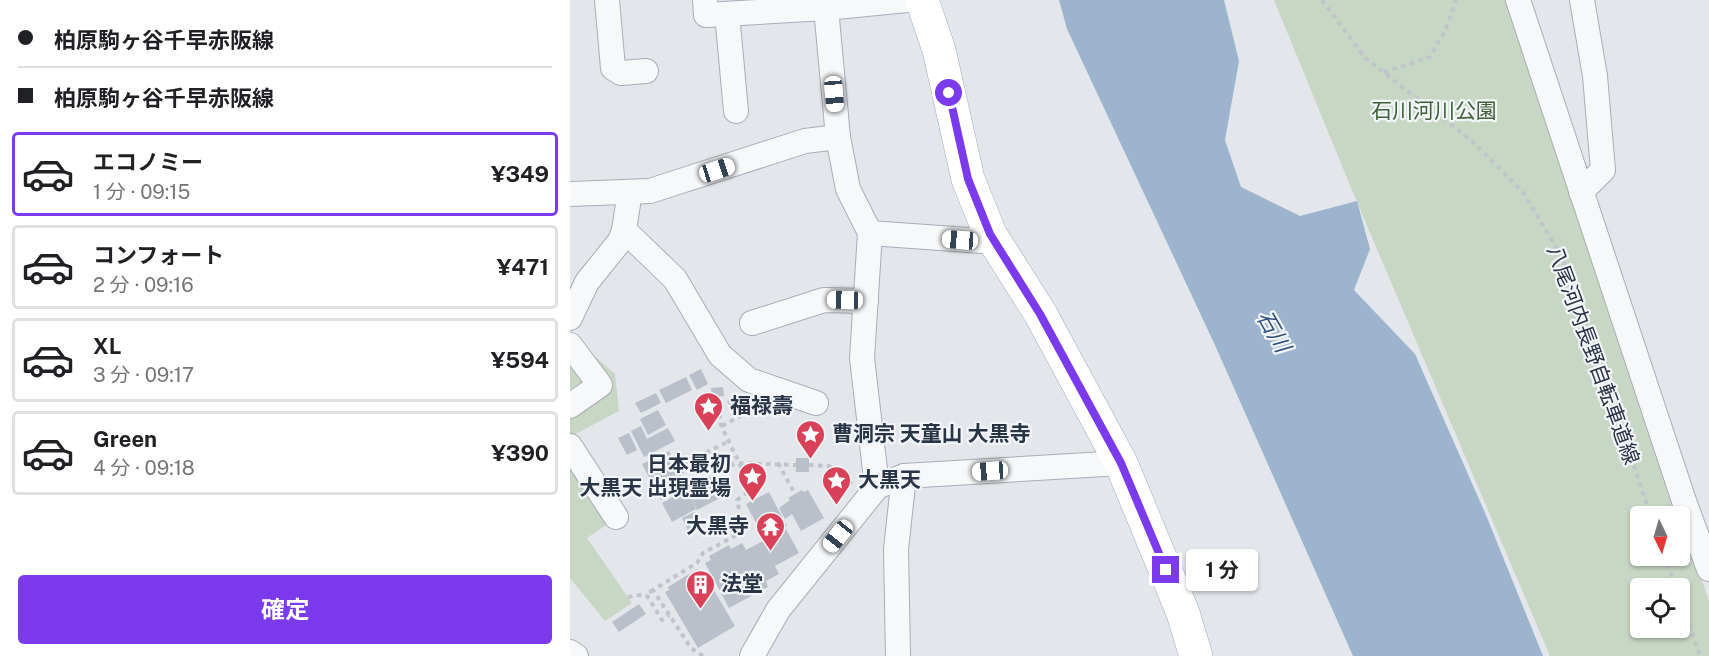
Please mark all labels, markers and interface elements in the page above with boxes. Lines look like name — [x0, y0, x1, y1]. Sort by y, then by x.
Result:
text: 柏原駒ヶ谷千早赤阪線 — [54, 27, 274, 53]
car — [823, 75, 845, 113]
route start — [935, 79, 962, 106]
text: 柏原駒ヶ谷千早赤阪線 — [54, 85, 274, 111]
park label: 石川河川公園 — [1371, 98, 1497, 123]
icon: car — [21, 147, 75, 201]
text: エコノミー — [93, 149, 203, 175]
car — [697, 156, 737, 184]
text: ¥349 — [491, 161, 549, 187]
text: 1 分 · 09:15 — [93, 180, 190, 204]
car — [941, 230, 979, 250]
icon: car — [21, 240, 75, 294]
text: コンフォート — [93, 242, 224, 268]
street label: 八尾河内長野自転車道線 — [1542, 242, 1645, 468]
text: ¥471 — [497, 254, 549, 280]
text: 2 分 · 09:16 — [93, 273, 194, 297]
car — [827, 291, 863, 309]
water label: 石川 — [1252, 305, 1297, 358]
icon: car — [21, 333, 75, 387]
text: XL — [93, 333, 121, 359]
text: ¥594 — [491, 347, 549, 373]
text: 3 分 · 09:17 — [93, 363, 194, 387]
place icon: 福禄壽 — [693, 390, 725, 432]
place label: 福禄壽 — [730, 393, 793, 418]
place icon: 曹洞宗 天童山 大黒寺 — [795, 418, 827, 460]
place label: 曹洞宗 天童山 大黒寺 — [832, 421, 1030, 446]
icon: car — [21, 426, 75, 480]
text: Green — [93, 426, 157, 452]
text: ¥390 — [491, 440, 549, 466]
place label: 日本最初 大黒天 出現霊場 — [579, 451, 731, 500]
text: 4 分 · 09:18 — [93, 456, 195, 480]
place icon: 日本最初 大黒天 出現霊場 — [736, 460, 768, 502]
car — [971, 461, 1009, 481]
place icon: 大黒天 — [821, 464, 853, 506]
place label: 大黒天 — [858, 467, 921, 492]
north arrow — [1630, 506, 1690, 566]
map controls — [1630, 506, 1690, 638]
temple icon: 大黒寺 — [754, 510, 786, 552]
place label: 大黒寺 — [686, 513, 749, 538]
car — [820, 516, 856, 556]
callout: 1 分 — [1187, 549, 1259, 591]
route end — [1152, 556, 1179, 583]
text: 1 分 — [1205, 558, 1239, 582]
building icon: 法堂 — [684, 568, 716, 610]
place label: 法堂 — [721, 571, 763, 596]
button: 確定 — [18, 575, 552, 644]
button: locate — [1630, 578, 1690, 638]

